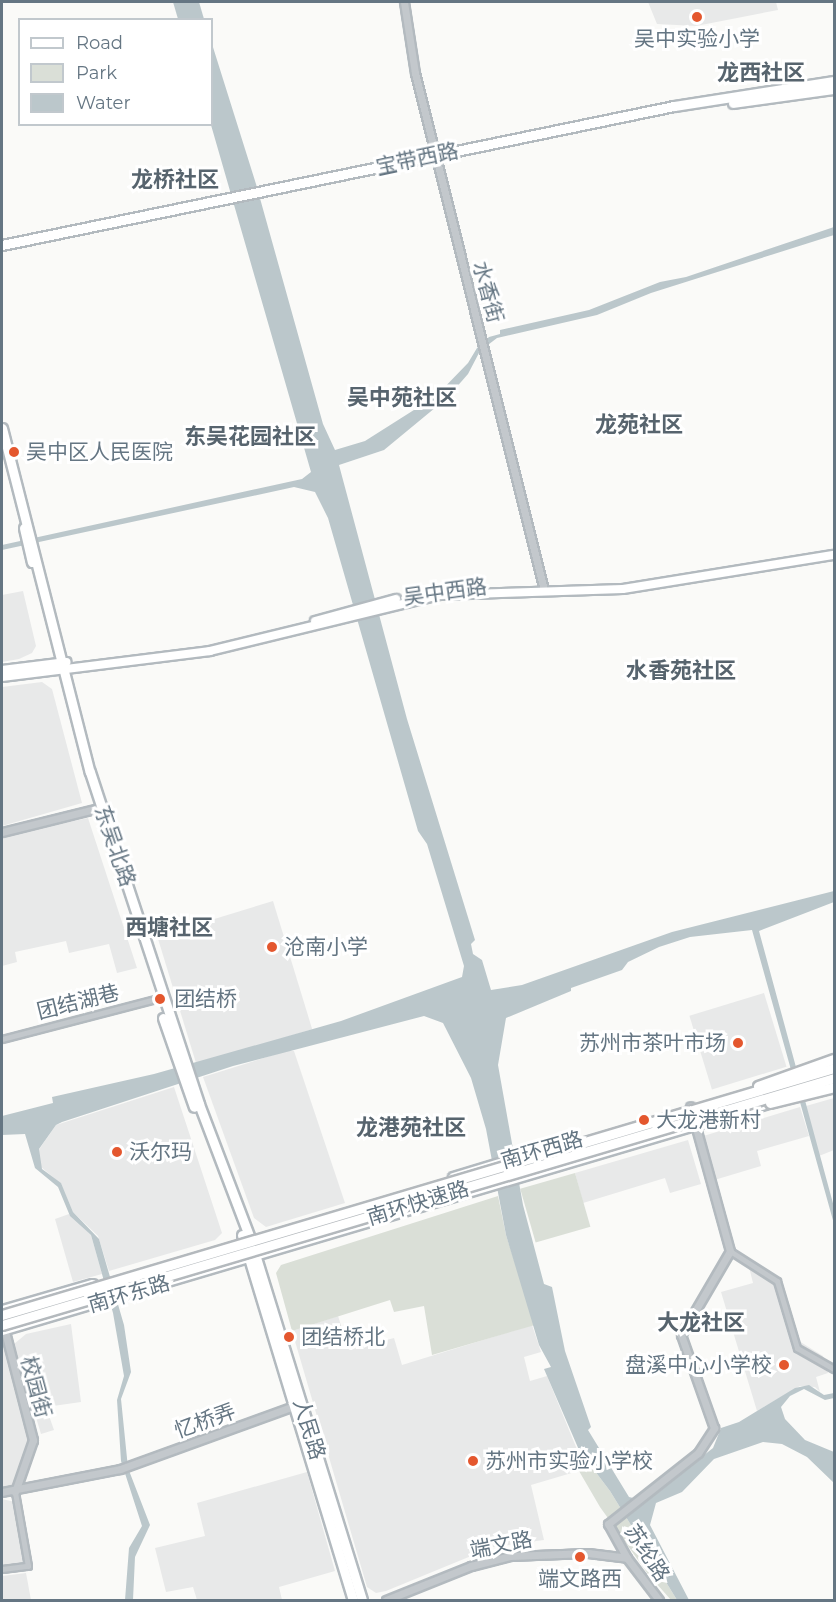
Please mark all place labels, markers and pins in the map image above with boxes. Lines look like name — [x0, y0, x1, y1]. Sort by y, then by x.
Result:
marker: 吴中实验小学 — [690, 10, 704, 24]
place label: 吴中实验小学 — [634, 26, 760, 52]
place label: 吴中区人民医院 — [26, 439, 173, 465]
marker: 吴中区人民医院 — [7, 445, 21, 459]
place label: 沧南小学 — [284, 934, 368, 960]
marker: 沧南小学 — [265, 940, 279, 954]
place label: 团结桥 — [174, 986, 237, 1012]
marker: 团结桥 — [151, 990, 169, 1008]
place label: 苏州市茶叶市场 — [579, 1030, 726, 1056]
marker: 苏州市茶叶市场 — [731, 1036, 745, 1050]
place label: 大龙港新村 — [656, 1107, 761, 1133]
marker: 大龙港新村 — [637, 1113, 651, 1127]
place label: 沃尔玛 — [129, 1139, 192, 1165]
marker: 沃尔玛 — [110, 1145, 124, 1159]
place label: 团结桥北 — [301, 1324, 385, 1350]
marker: 团结桥北 — [282, 1330, 296, 1344]
place label: 盘溪中心小学校 — [625, 1352, 772, 1378]
marker: 盘溪中心小学校 — [777, 1358, 791, 1372]
place label: 苏州市实验小学校 — [485, 1448, 653, 1474]
marker: 苏州市实验小学校 — [466, 1454, 480, 1468]
marker: 端文路西 — [573, 1550, 587, 1564]
place label: 端文路西 — [538, 1566, 622, 1592]

